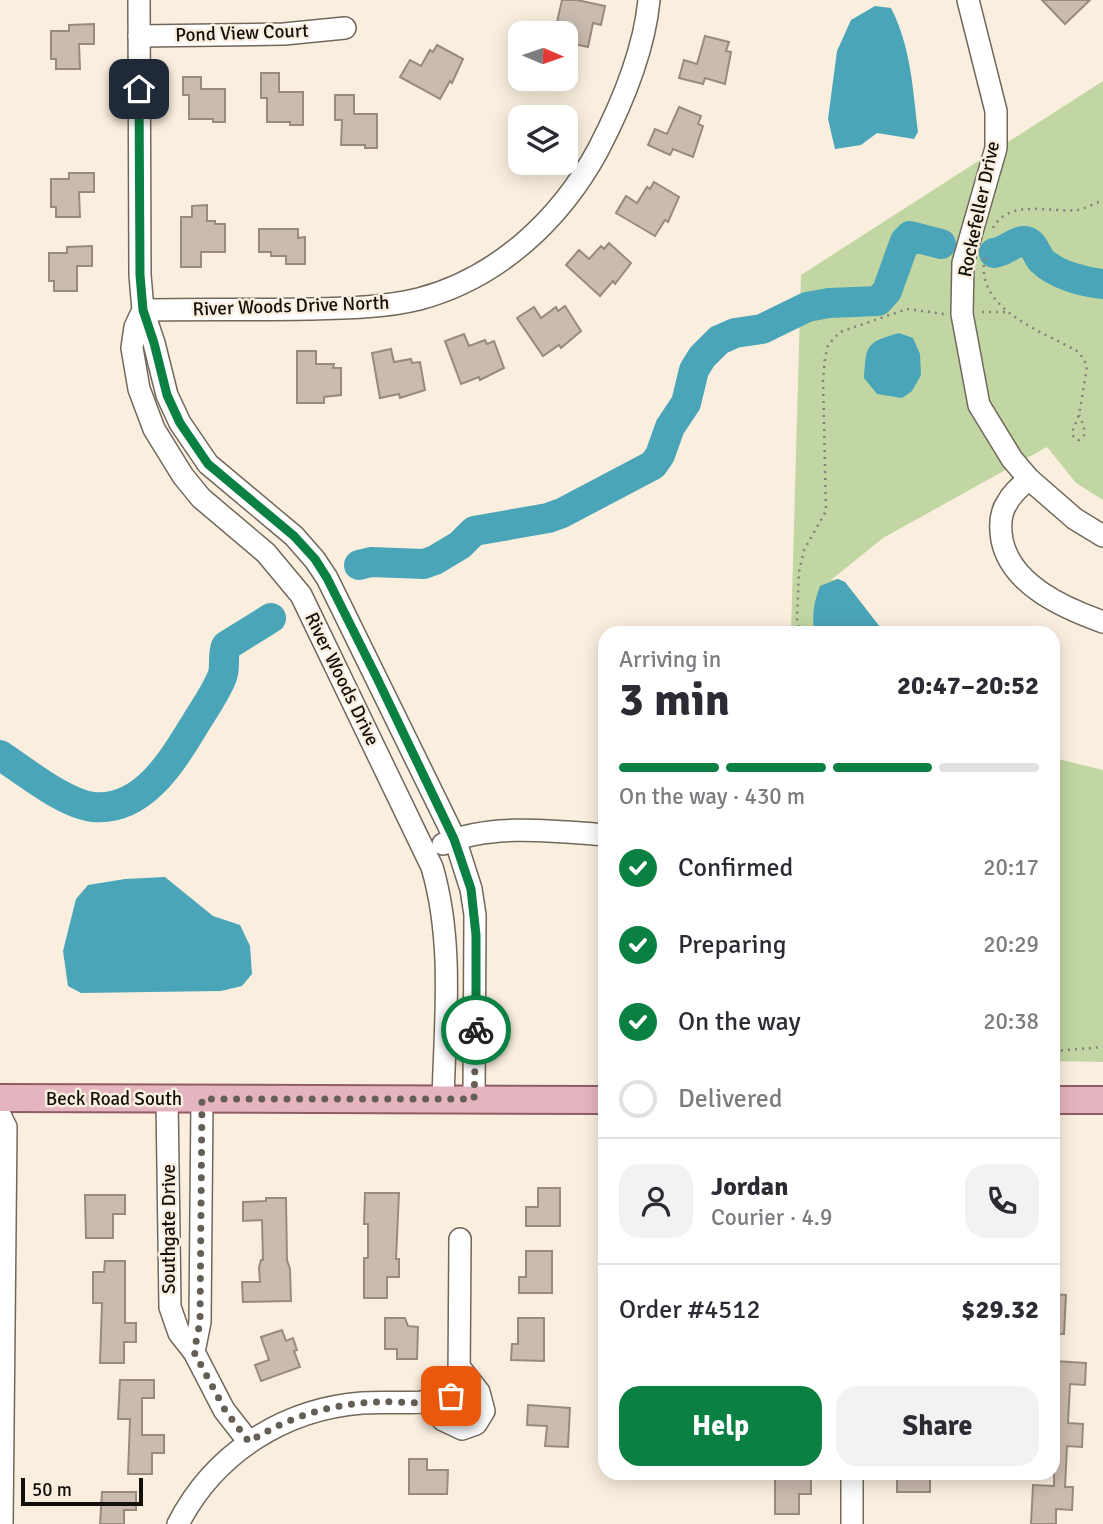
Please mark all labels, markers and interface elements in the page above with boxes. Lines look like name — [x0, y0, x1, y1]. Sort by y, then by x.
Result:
street label: Pond View Court — [175, 19, 310, 47]
north arrow — [508, 21, 578, 91]
map controls — [508, 21, 578, 175]
pin — [109, 59, 169, 119]
icon: home — [120, 70, 158, 108]
button: layers — [508, 105, 578, 175]
street label: Rockefeller Drive — [953, 139, 1005, 279]
street label: River Woods Drive North — [192, 291, 390, 321]
street label: River Woods Drive — [299, 608, 385, 750]
text: Arriving in — [619, 645, 721, 674]
text: 20:47–20:52 — [897, 670, 1039, 702]
text: 3 min — [619, 672, 730, 728]
text: On the way · 430 m — [619, 782, 805, 811]
icon: check — [619, 849, 657, 887]
text: Confirmed — [678, 852, 793, 884]
text: 20:17 — [983, 853, 1039, 882]
icon: check — [619, 926, 657, 964]
text: Preparing — [678, 929, 786, 961]
text: 20:29 — [983, 930, 1039, 959]
courier — [441, 995, 511, 1065]
icon: check — [619, 1003, 657, 1041]
text: On the way — [678, 1006, 801, 1038]
text: 20:38 — [983, 1007, 1039, 1036]
icon: bike — [457, 1011, 495, 1049]
text: Delivered — [678, 1083, 783, 1115]
street label: Beck Road South — [46, 1087, 182, 1111]
street label: Southgate Drive — [157, 1164, 181, 1294]
button: person — [619, 1164, 693, 1238]
button: phone — [965, 1164, 1039, 1238]
text: Jordan — [711, 1171, 788, 1203]
text: Courier · 4.9 — [711, 1203, 832, 1232]
text: Order #4512 — [619, 1294, 760, 1326]
text: $29.32 — [961, 1294, 1039, 1326]
pin — [421, 1366, 481, 1426]
icon: bag — [432, 1377, 470, 1415]
button: Help — [619, 1386, 822, 1466]
button: Share — [836, 1386, 1039, 1466]
scale bar — [21, 1475, 144, 1507]
text: 50 m — [32, 1478, 72, 1502]

